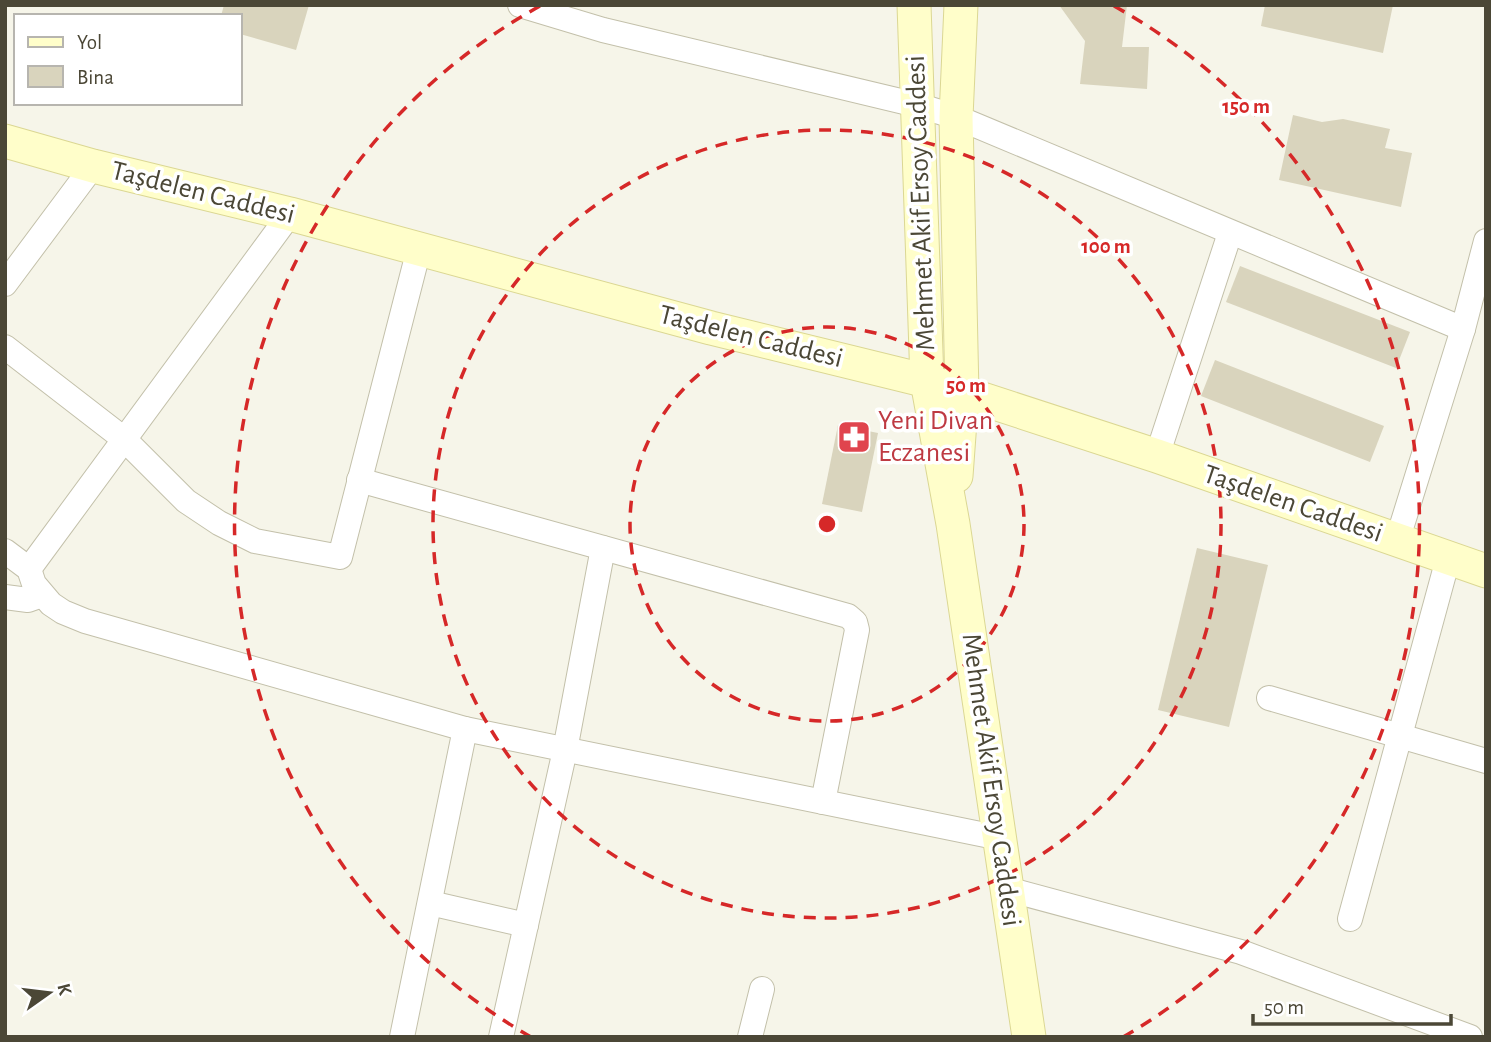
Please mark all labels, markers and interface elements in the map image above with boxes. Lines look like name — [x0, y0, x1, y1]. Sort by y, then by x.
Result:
legend — [14, 14, 242, 105]
text: Yol — [77, 32, 102, 53]
street label: Mehmet Akif Ersoy Caddesi — [902, 55, 940, 351]
text: Bina — [77, 67, 114, 88]
text: 150 m — [1222, 96, 1270, 117]
street label: Taşdelen Caddesi — [108, 157, 298, 229]
text: 100 m — [1081, 236, 1131, 257]
street label: Taşdelen Caddesi — [656, 301, 846, 373]
text: 50 m — [946, 375, 986, 396]
place label: Yeni Divan Eczanesi — [878, 407, 993, 467]
pharmacy icon: Yeni Divan Eczanesi — [835, 418, 873, 456]
street label: Taşdelen Caddesi — [1200, 460, 1386, 548]
centre of rings — [815, 512, 839, 536]
street label: Mehmet Akif Ersoy Caddesi — [957, 632, 1025, 928]
north arrow — [14, 958, 84, 1028]
text: K — [53, 982, 75, 998]
scale bar — [1253, 982, 1451, 1026]
text: 50 m — [1264, 997, 1304, 1018]

